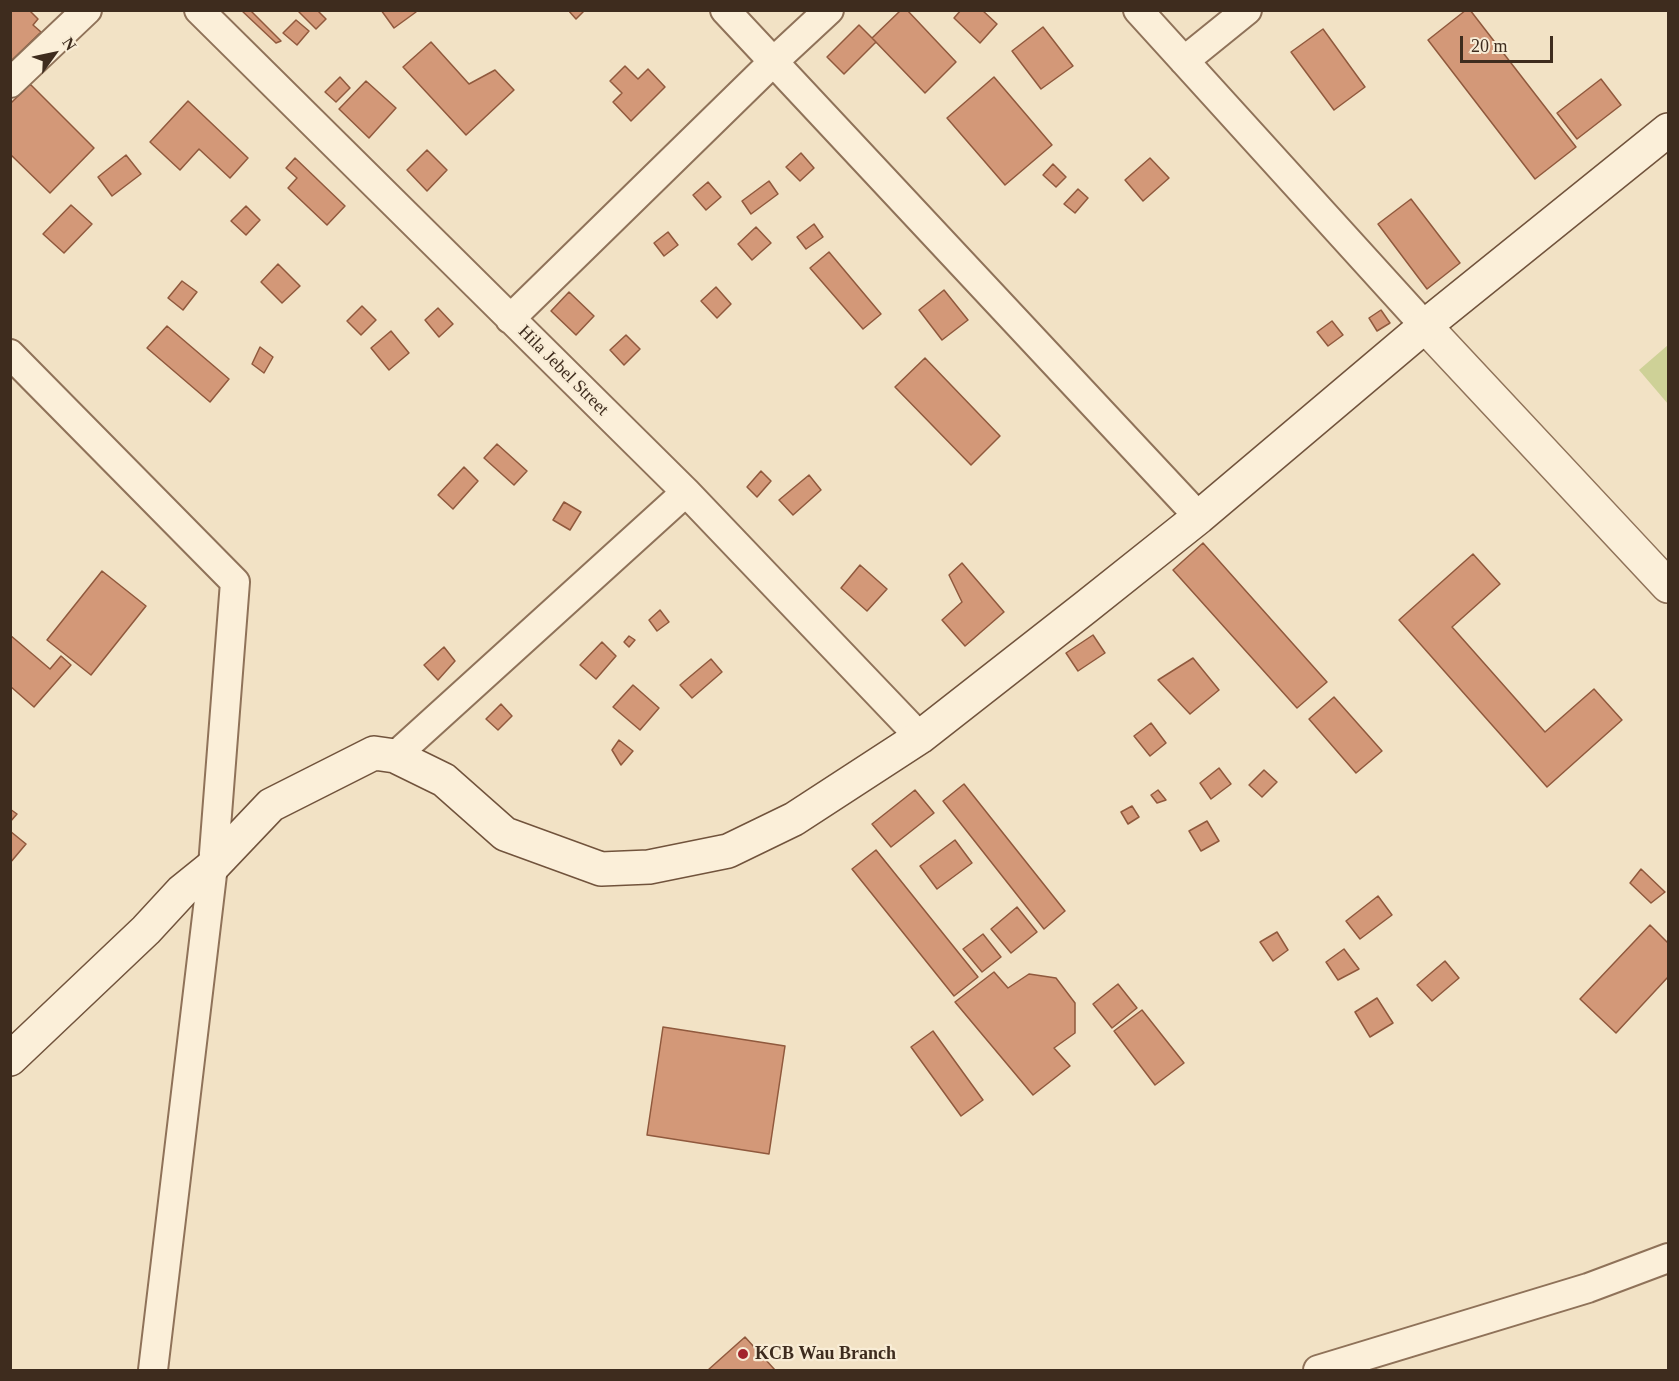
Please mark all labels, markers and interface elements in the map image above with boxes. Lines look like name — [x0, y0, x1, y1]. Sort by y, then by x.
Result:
north arrow — [24, 24, 84, 84]
scale bar — [1463, 24, 1556, 62]
text: N — [59, 34, 80, 53]
text: 20 m — [1471, 36, 1508, 56]
street label: Hila Jebel Street — [513, 321, 613, 421]
place label: KCB Wau Branch — [755, 1343, 896, 1365]
marker: KCB Wau Branch — [736, 1347, 750, 1361]

